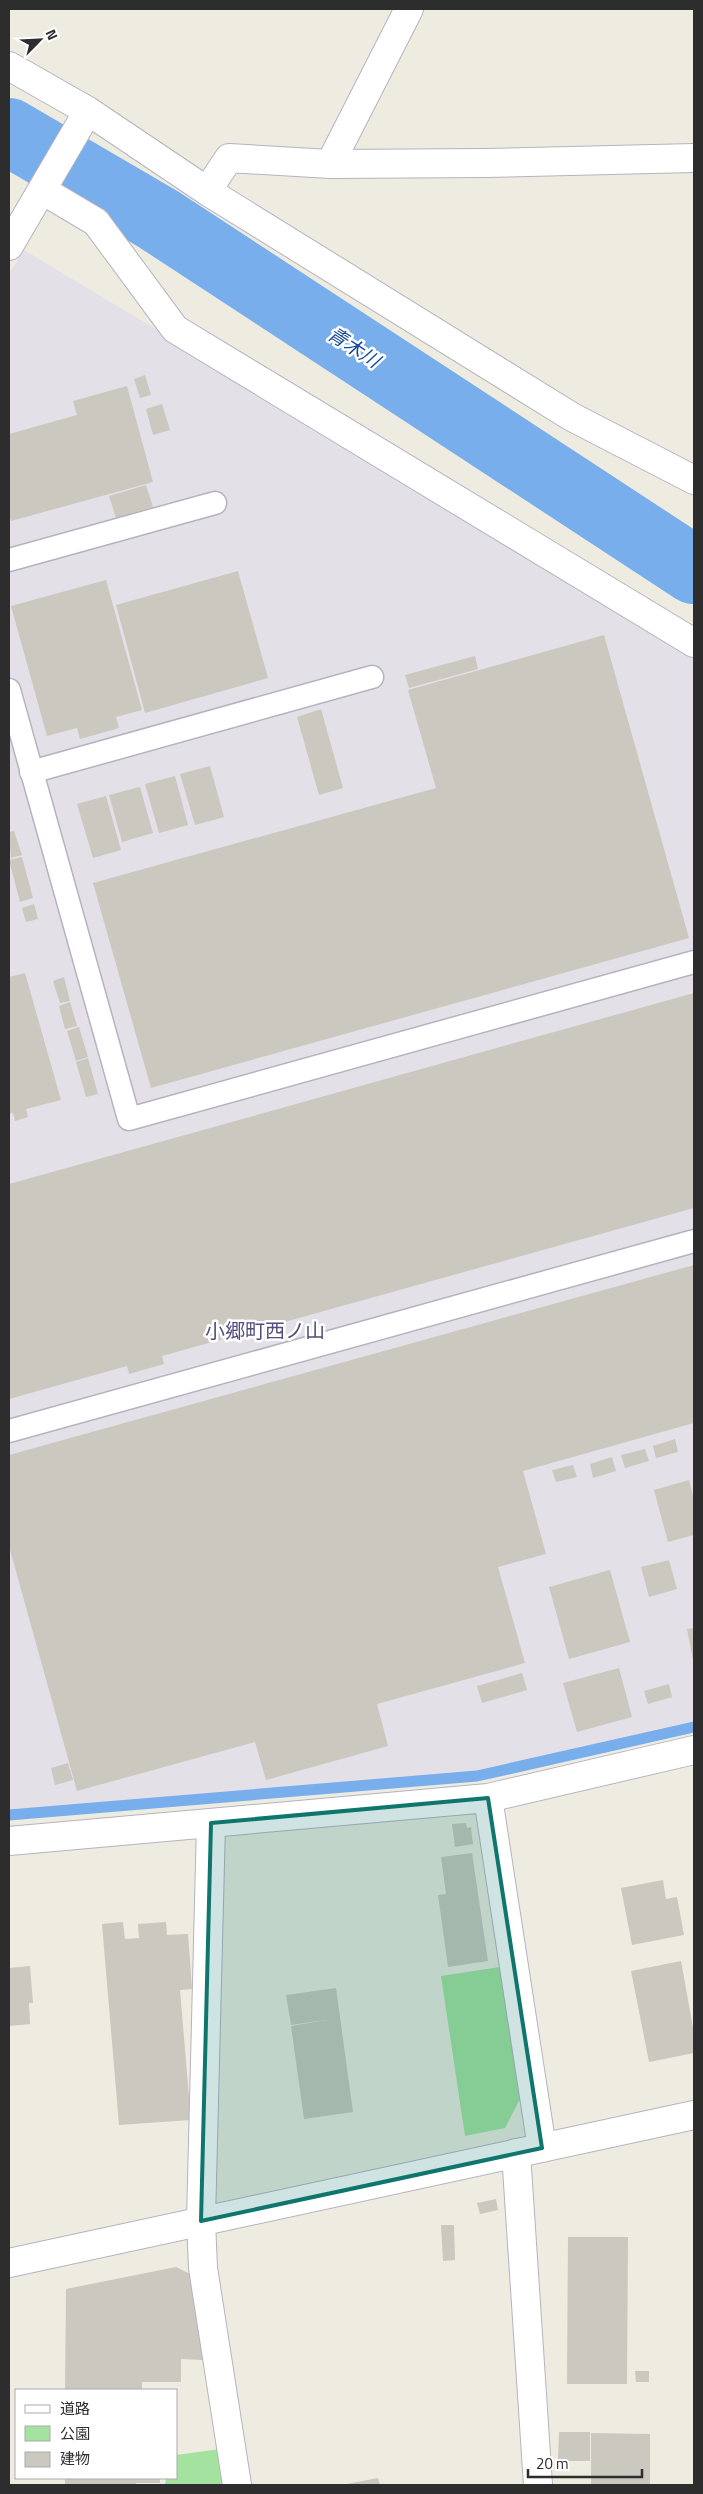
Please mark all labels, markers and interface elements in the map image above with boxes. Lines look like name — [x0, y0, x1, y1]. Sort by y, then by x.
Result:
north arrow — [15, 15, 65, 65]
text: N — [41, 26, 64, 43]
water label: 青木川 — [322, 319, 388, 375]
district label: 小郷町西ノ山 — [205, 1315, 325, 1346]
legend — [15, 2389, 178, 2479]
text: 道路 — [60, 2397, 90, 2420]
text: 公園 — [60, 2422, 90, 2445]
scale bar — [528, 2446, 642, 2478]
text: 建物 — [60, 2447, 90, 2470]
text: 20 m — [536, 2452, 569, 2475]

